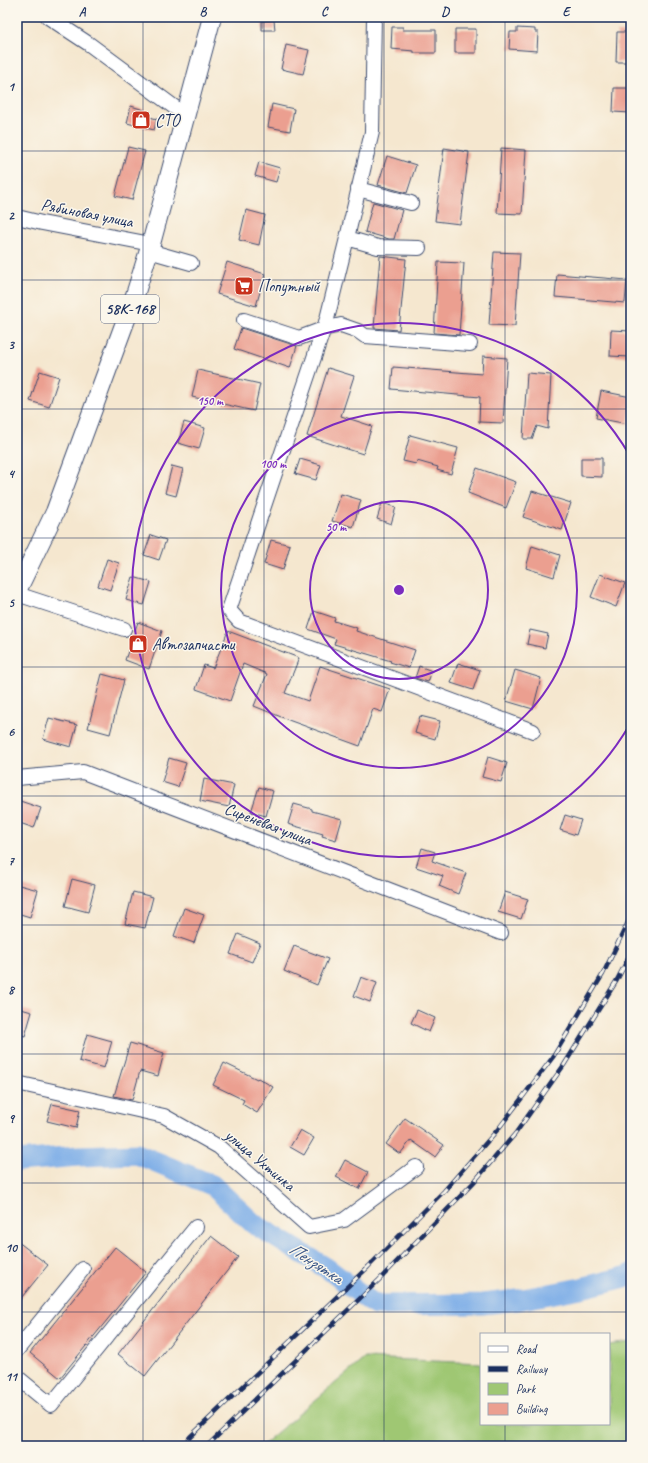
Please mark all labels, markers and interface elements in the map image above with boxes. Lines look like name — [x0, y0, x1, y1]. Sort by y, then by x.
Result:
text: A — [79, 4, 87, 20]
text: B — [200, 4, 208, 20]
text: C — [321, 4, 329, 20]
text: D — [441, 4, 450, 20]
text: E — [563, 4, 572, 20]
text: 1 — [8, 79, 16, 95]
shop icon: СТО — [130, 109, 152, 131]
place label: СТО — [155, 110, 182, 131]
street label: Рябиновая улица — [39, 194, 136, 232]
text: 2 — [8, 208, 15, 224]
supermarket icon: Попутный — [233, 275, 255, 297]
place label: Попутный — [258, 276, 321, 297]
road number: 58К-168 — [101, 295, 159, 323]
text: 3 — [8, 337, 15, 353]
text: 150 m — [197, 393, 224, 409]
text: 100 m — [260, 456, 287, 472]
text: 4 — [8, 466, 16, 482]
text: 50 m — [326, 519, 347, 535]
centre of rings — [392, 583, 406, 597]
text: 5 — [8, 595, 15, 611]
shop icon: Автозапчасти — [127, 633, 149, 655]
place label: Автозапчасти — [152, 634, 236, 655]
text: 6 — [8, 724, 15, 740]
street label: Сиреневая улица — [221, 798, 316, 851]
text: 7 — [8, 853, 15, 869]
text: 8 — [8, 982, 16, 998]
text: 9 — [8, 1111, 15, 1127]
street label: улица Ухтинка — [220, 1124, 300, 1196]
water label: Пензятка — [285, 1238, 349, 1290]
text: 10 — [5, 1240, 18, 1256]
legend — [480, 1333, 610, 1425]
text: Road — [516, 1341, 538, 1357]
text: Railway — [516, 1361, 548, 1377]
text: 11 — [5, 1369, 19, 1385]
text: Park — [516, 1381, 537, 1397]
text: Building — [516, 1401, 548, 1417]

